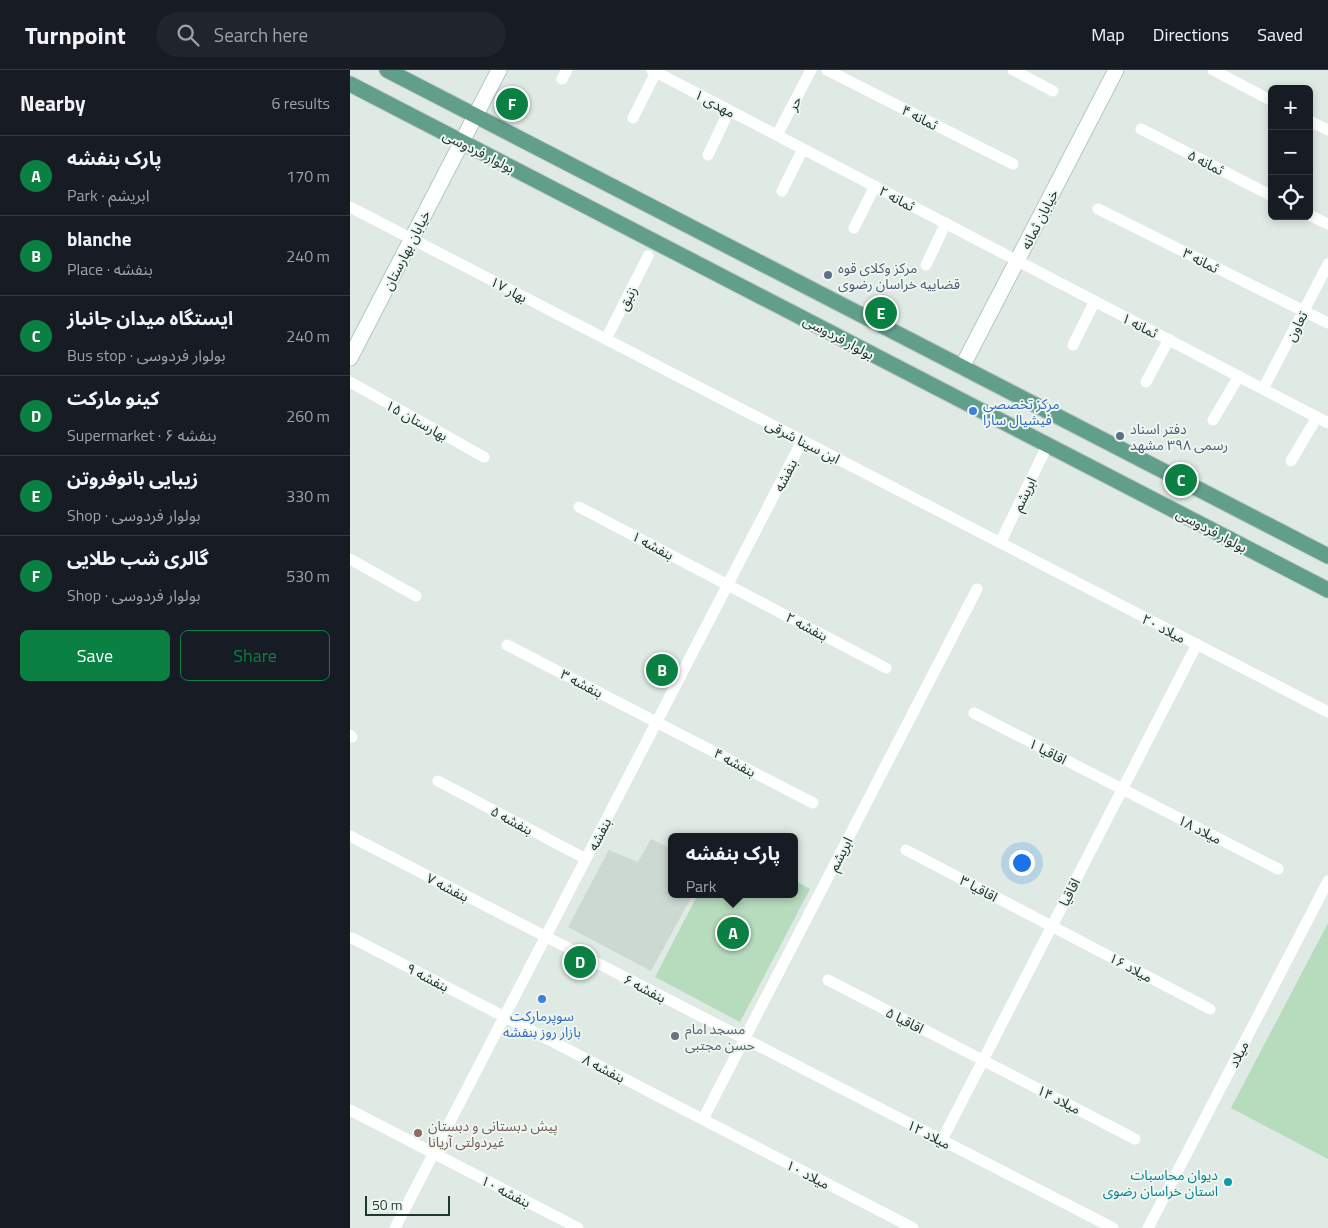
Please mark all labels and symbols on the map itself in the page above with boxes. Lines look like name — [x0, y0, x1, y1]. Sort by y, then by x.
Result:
street label: مهدی ۱ — [691, 83, 739, 123]
pin: F — [496, 85, 528, 123]
street label: حر — [781, 92, 807, 115]
street label: ثمانه ۴ — [898, 99, 942, 135]
street label: بولوار فردوسی — [440, 124, 519, 178]
street label: ثمانه ۵ — [1184, 144, 1228, 180]
street label: ثمانه ۲ — [875, 180, 919, 216]
street label: خیابان ثمانه — [1015, 185, 1063, 253]
street label: خیابان بهارستان — [377, 206, 435, 294]
street label: ثمانه ۳ — [1179, 242, 1223, 278]
place label: مرکز وکلای قوه قضاییه خراسان رضوی — [838, 257, 960, 294]
marker: مرکز وکلای قوه قضاییه خراسان رضوی — [822, 269, 834, 281]
street label: بهار ۱۷ — [487, 271, 531, 308]
street label: زنبق — [612, 282, 642, 314]
pin: E — [865, 294, 897, 332]
street label: ثمانه ۱ — [1118, 307, 1162, 343]
street label: تعاون — [1280, 307, 1312, 345]
street label: بولوار فردوسی — [800, 309, 878, 365]
place label: مرکز تخصصی فیشیال سارا — [983, 393, 1060, 430]
street label: بهارستان ۱۵ — [382, 394, 452, 446]
marker: مرکز تخصصی فیشیال سارا — [967, 405, 979, 417]
street label: ابن سینا شرقی — [762, 413, 844, 469]
place label: دفتر اسناد رسمی ۳۹۸ مشهد — [1130, 418, 1228, 455]
marker: دفتر اسناد رسمی ۳۹۸ مشهد — [1114, 430, 1126, 442]
street label: بنفشه — [768, 455, 802, 495]
pin: C — [1165, 461, 1197, 499]
street label: ابریشم — [1007, 473, 1042, 515]
street label: بولوار فردوسی — [1173, 502, 1251, 558]
street label: بنفشه ۱ — [628, 525, 678, 565]
street label: بنفشه ۲ — [782, 606, 832, 646]
street label: میلاد ۲۰ — [1138, 608, 1190, 648]
pin: B — [646, 651, 678, 689]
street label: بنفشه ۳ — [557, 663, 607, 703]
street label: اقاقیا ۱ — [1025, 732, 1071, 770]
street label: بنفشه ۴ — [710, 742, 760, 782]
street label: بنفشه ۵ — [487, 800, 537, 840]
street label: میلاد ۱۸ — [1174, 809, 1226, 849]
street label: بنفشه — [582, 814, 616, 854]
street label: ابریشم — [822, 833, 858, 875]
your location — [1009, 850, 1035, 876]
street label: بنفشه ۷ — [423, 867, 473, 907]
street label: اقاقیا ۳ — [956, 869, 1002, 907]
street label: اقاقیا — [1053, 874, 1085, 910]
pin: A — [717, 914, 749, 952]
pin: D — [564, 943, 596, 981]
street label: میلاد ۱۶ — [1105, 947, 1157, 987]
street label: بنفشه ۹ — [403, 957, 453, 997]
street label: بنفشه ۶ — [620, 968, 670, 1008]
marker: سوپرمارکت بازار روز بنفشه — [536, 993, 548, 1005]
street label: اقاقیا ۵ — [882, 1001, 928, 1039]
place label: سوپرمارکت بازار روز بنفشه — [503, 1005, 581, 1042]
place label: مسجد امام حسن مجتبی — [685, 1018, 755, 1055]
marker: مسجد امام حسن مجتبی — [669, 1030, 681, 1042]
street label: میلاد — [1222, 1037, 1254, 1071]
street label: بنفشه ۸ — [579, 1048, 629, 1088]
street label: میلاد ۱۴ — [1033, 1079, 1085, 1119]
street label: میلاد ۱۲ — [903, 1114, 955, 1154]
place label: پیش دبستانی و دبستان غیردولتی آریانا — [428, 1115, 558, 1152]
marker: پیش دبستانی و دبستان غیردولتی آریانا — [412, 1127, 424, 1139]
street label: میلاد ۱۰ — [782, 1154, 834, 1194]
place label: دیوان محاسبات استان خراسان رضوی — [1103, 1164, 1218, 1201]
street label: بنفشه ۱۰ — [477, 1170, 535, 1213]
marker: دیوان محاسبات استان خراسان رضوی — [1222, 1176, 1234, 1188]
scale bar — [365, 1193, 450, 1216]

